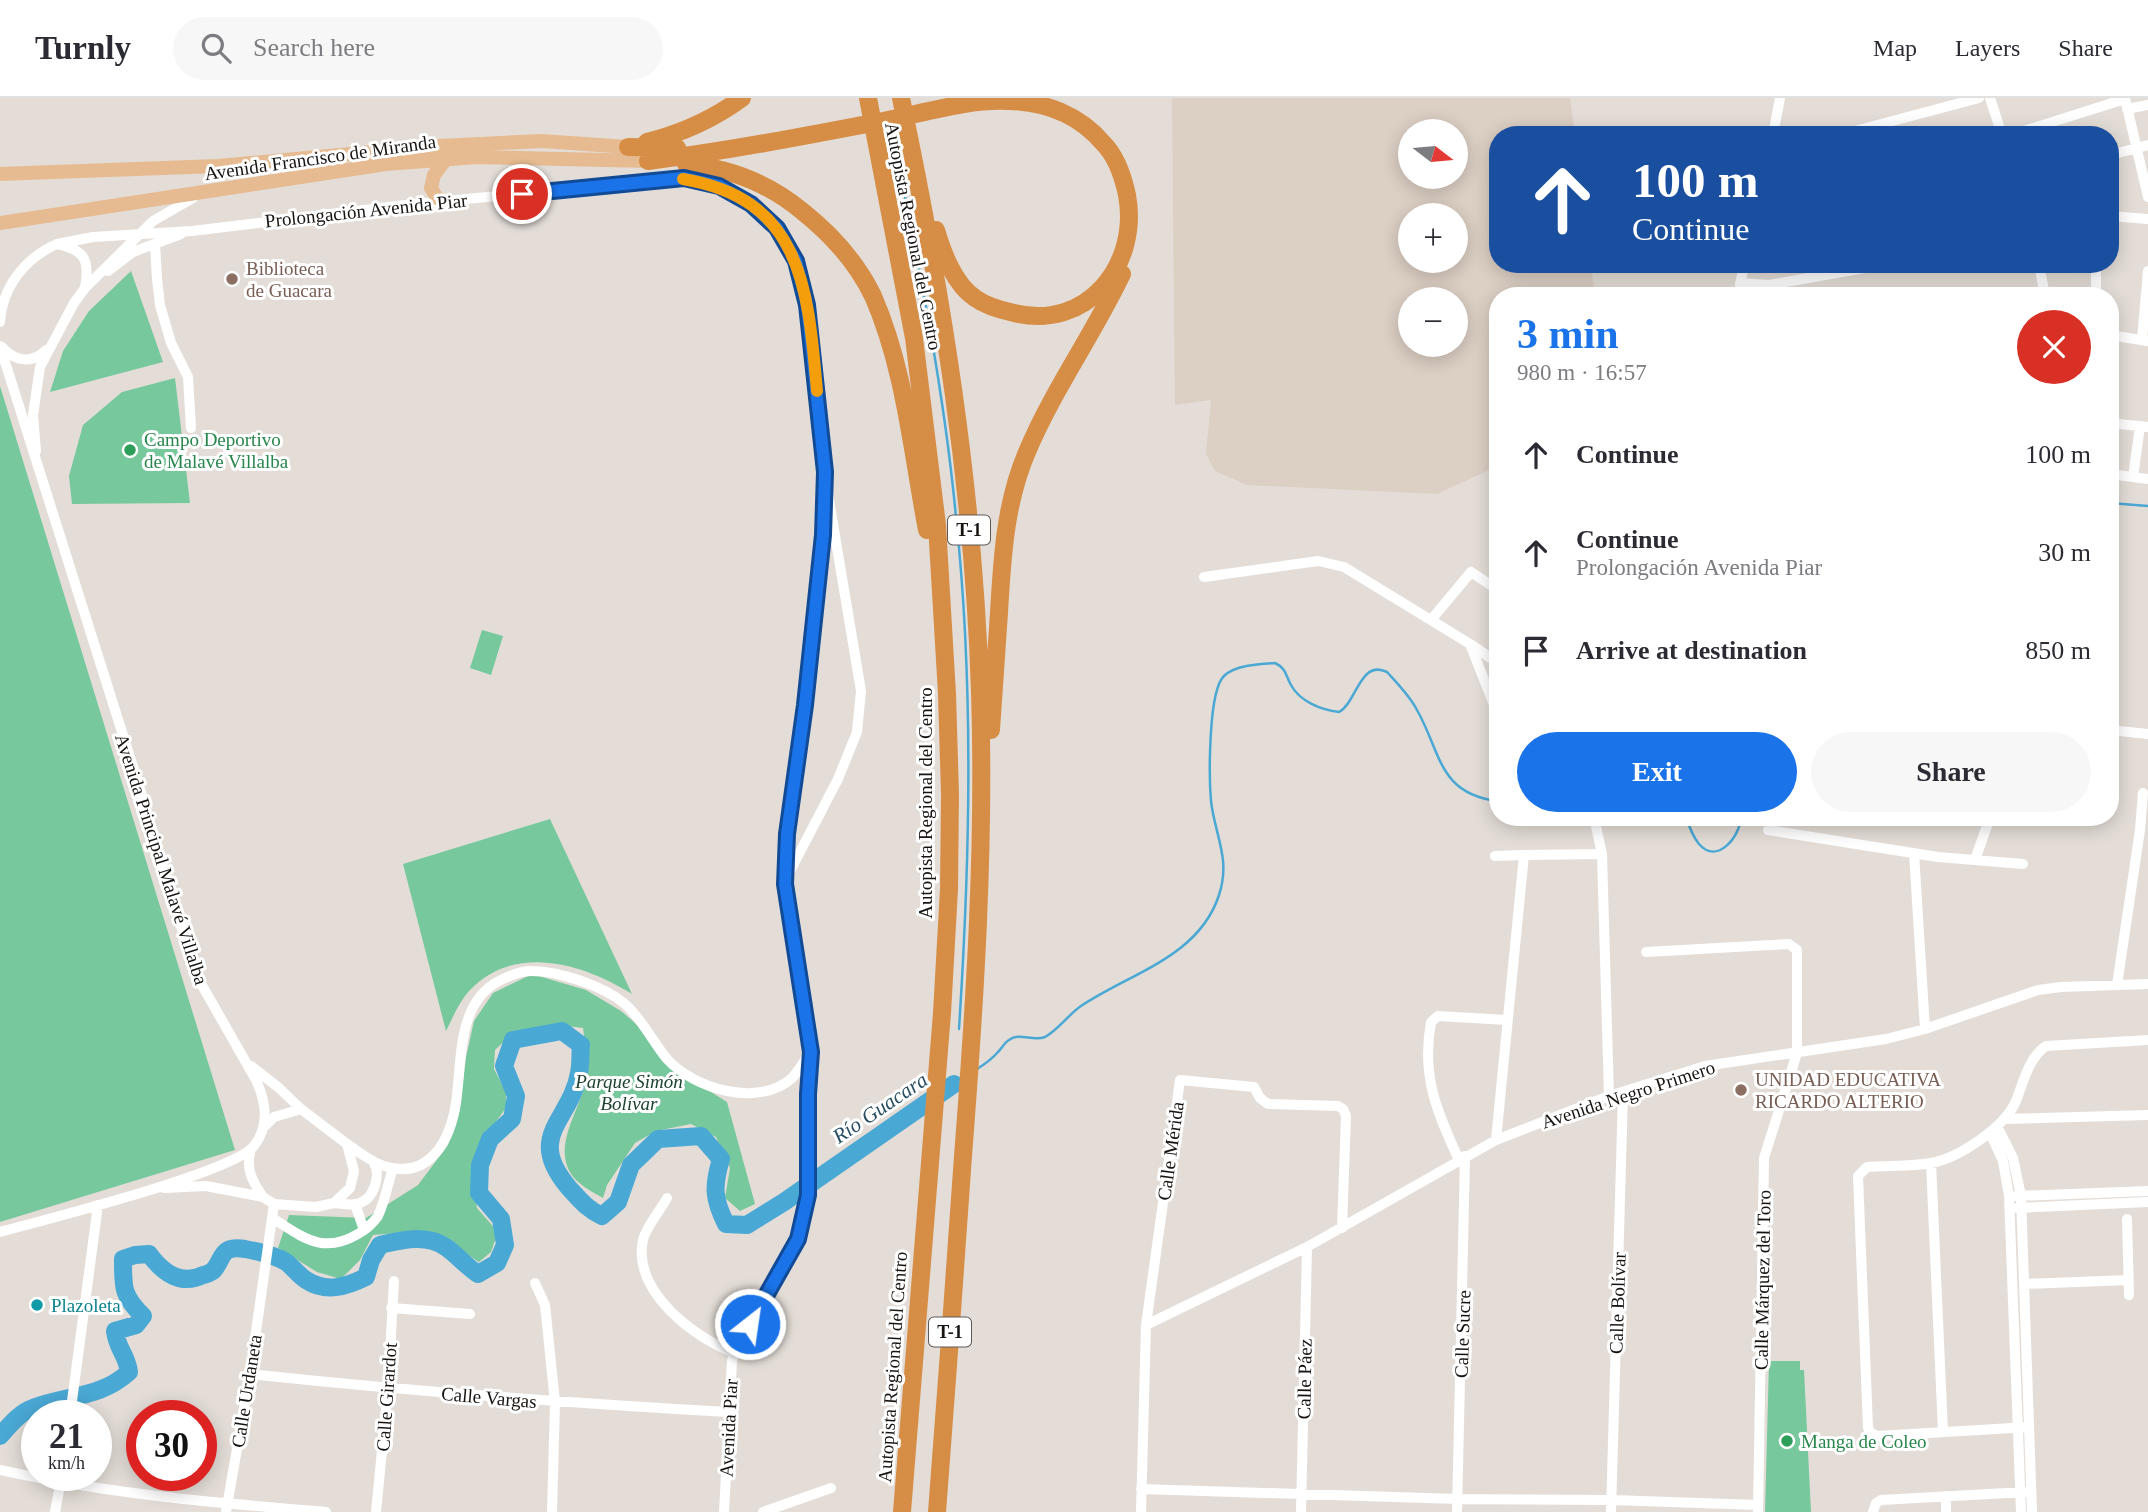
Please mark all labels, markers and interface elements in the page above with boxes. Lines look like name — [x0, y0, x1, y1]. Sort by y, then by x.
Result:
search box — [173, 17, 663, 80]
icon: search — [197, 29, 235, 67]
text: Turnly — [35, 30, 131, 66]
text: Search here — [253, 33, 375, 62]
text: Map — [1873, 35, 1917, 61]
text: Layers — [1955, 35, 2020, 61]
text: Share — [2058, 35, 2113, 61]
north arrow — [1398, 119, 1468, 189]
map controls — [1398, 119, 1468, 357]
street label: Autopista Regional del Centro — [881, 120, 946, 352]
street label: Avenida Francisco de Miranda — [203, 131, 438, 184]
text: 100 m — [1632, 153, 1759, 208]
icon: ahead — [1517, 154, 1608, 245]
pin — [492, 164, 552, 224]
icon: arrive — [503, 175, 541, 213]
street label: Prolongación Avenida Piar — [264, 189, 469, 232]
button: + — [1398, 203, 1468, 273]
text: Continue — [1632, 211, 1749, 247]
place label: Biblioteca de Guacara — [246, 258, 333, 301]
marker: Biblioteca de Guacara — [224, 271, 240, 287]
button: − — [1398, 287, 1468, 357]
button: close — [2017, 310, 2091, 384]
text: 3 min — [1517, 311, 1619, 357]
text: 980 m · 16:57 — [1517, 360, 1647, 385]
place label: Campo Deportivo de Malavé Villalba — [144, 429, 289, 472]
icon: ahead — [1517, 436, 1555, 474]
text: Continue — [1576, 440, 1679, 469]
text: 100 m — [2025, 440, 2091, 469]
marker: Campo Deportivo de Malavé Villalba — [122, 442, 138, 458]
road number: T-1 — [948, 516, 990, 544]
text: Continue — [1576, 525, 1679, 554]
icon: ahead — [1517, 534, 1555, 572]
text: 30 m — [2038, 538, 2091, 567]
text: Prolongación Avenida Piar — [1576, 555, 1822, 580]
icon: arrive — [1517, 632, 1555, 670]
text: Arrive at destination — [1576, 636, 1807, 665]
text: 850 m — [2025, 636, 2091, 665]
street label: Autopista Regional del Centro — [915, 687, 936, 919]
street label: Avenida Principal Malavé Villalba — [111, 731, 212, 988]
button: Exit — [1517, 732, 1797, 812]
button: Share — [1811, 732, 2091, 812]
street label: Avenida Negro Primero — [1539, 1056, 1718, 1132]
water label: Río Guacara — [827, 1068, 932, 1149]
place label: UNIDAD EDUCATIVA RICARDO ALTERIO — [1755, 1069, 1941, 1112]
park label: Parque Simón Bolívar — [574, 1071, 683, 1114]
marker: UNIDAD EDUCATIVA RICARDO ALTERIO — [1733, 1082, 1749, 1098]
street label: Calle Mérida — [1153, 1100, 1188, 1202]
street label: Calle Márquez del Toro — [1750, 1190, 1775, 1370]
street label: Autopista Regional del Centro — [874, 1251, 911, 1483]
street label: Calle Bolívar — [1605, 1251, 1630, 1354]
position arrow — [713, 1287, 787, 1361]
street label: Calle Sucre — [1450, 1290, 1475, 1378]
place label: Plazoleta — [51, 1295, 121, 1316]
marker: Plazoleta — [29, 1297, 45, 1313]
road number: T-1 — [929, 1317, 971, 1346]
street label: Calle Urdaneta — [227, 1332, 266, 1449]
street label: Calle Páez — [1293, 1338, 1316, 1420]
street label: Calle Girardot — [372, 1341, 401, 1452]
street label: Avenida Piar — [715, 1378, 742, 1478]
street label: Calle Vargas — [440, 1383, 538, 1412]
speed limit sign: 30 — [126, 1400, 217, 1491]
text: 21 — [49, 1417, 84, 1456]
place label: Manga de Coleo — [1801, 1431, 1927, 1452]
marker: Manga de Coleo — [1779, 1433, 1795, 1449]
text: km/h — [48, 1453, 85, 1473]

